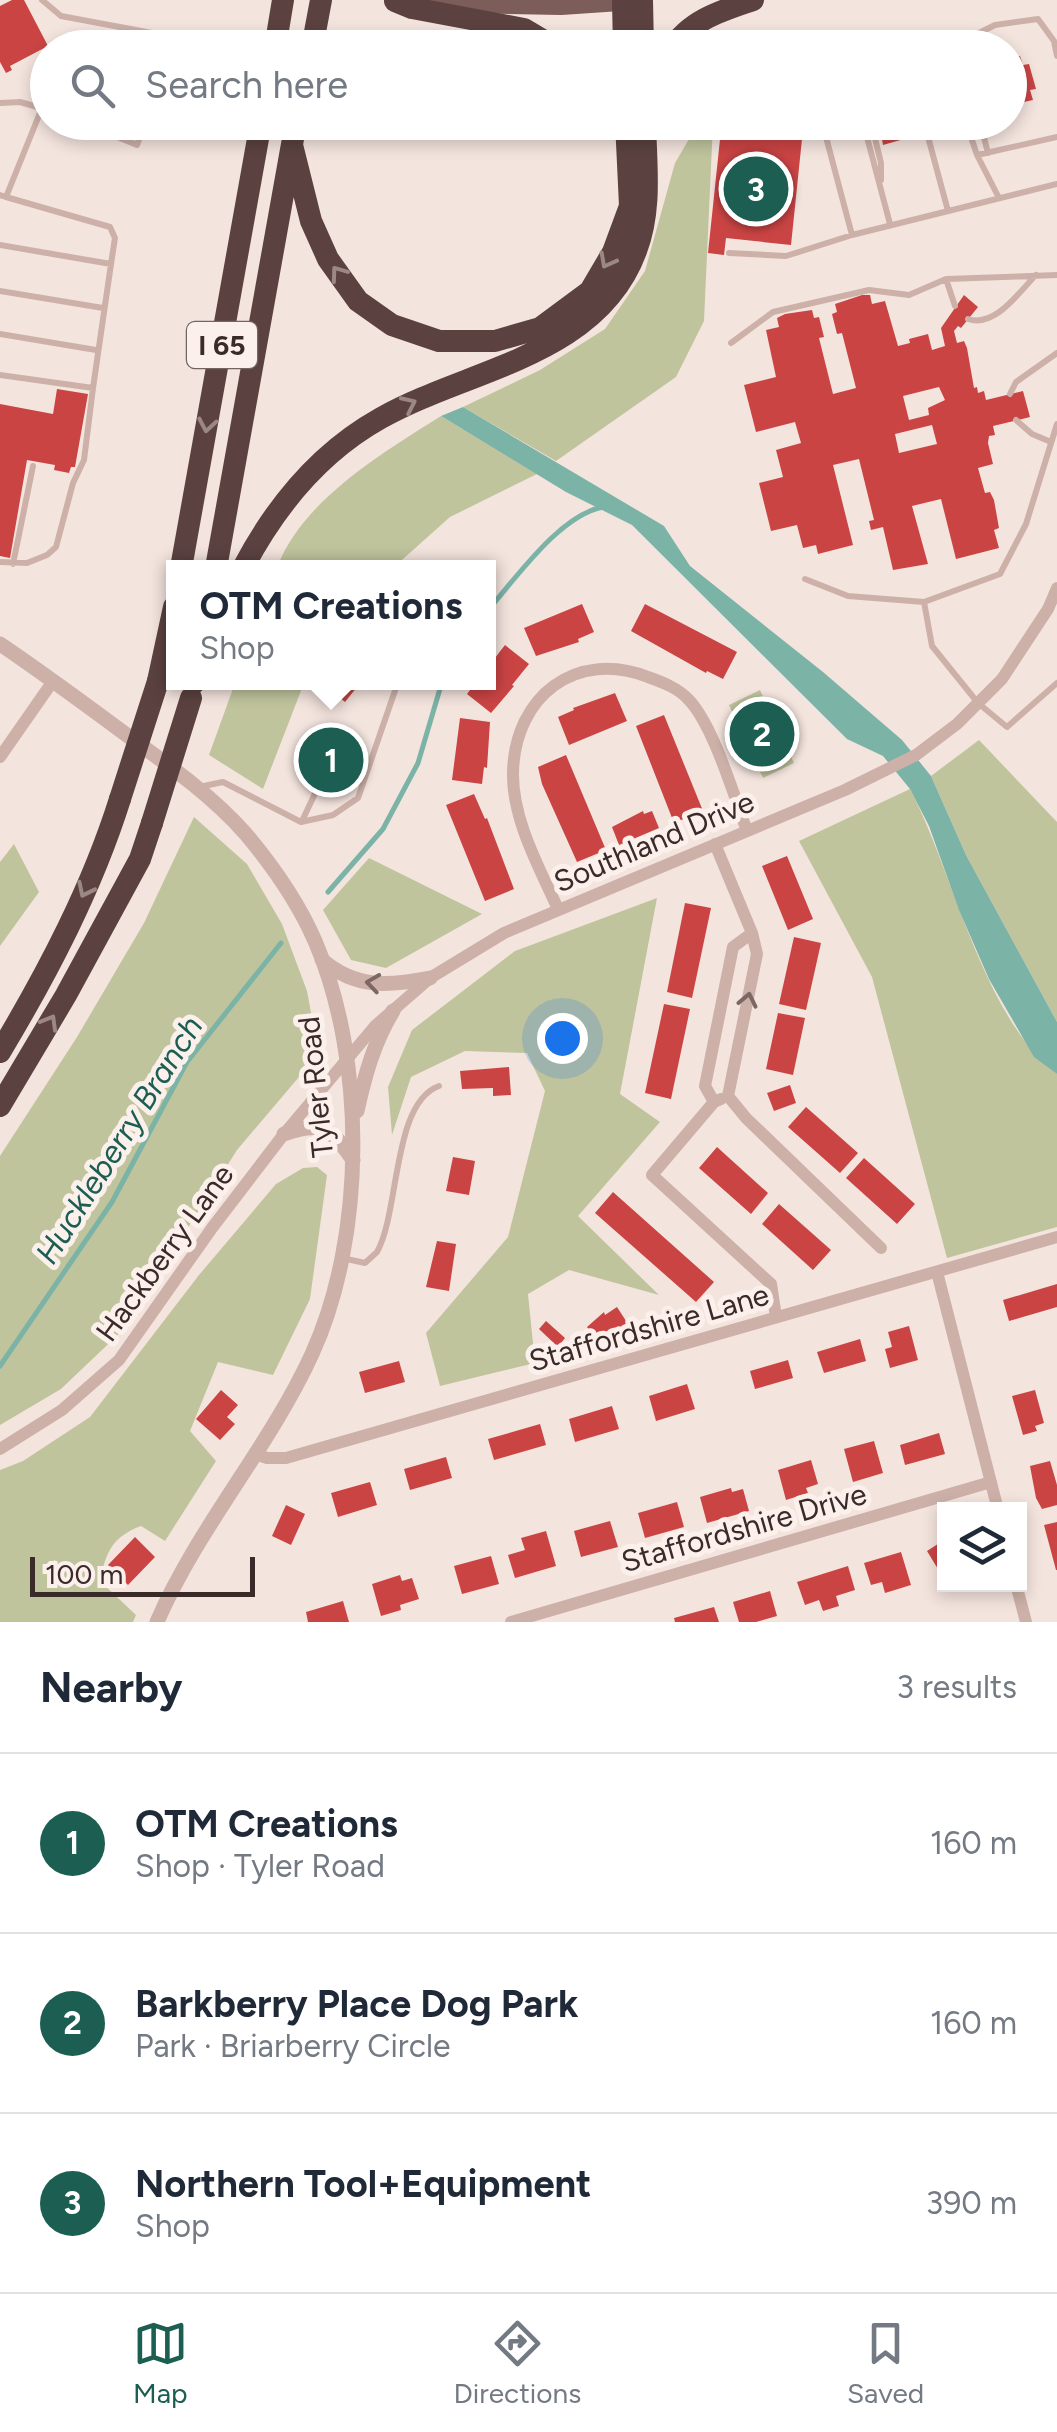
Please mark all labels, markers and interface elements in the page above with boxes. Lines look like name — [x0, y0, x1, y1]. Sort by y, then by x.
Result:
search box — [30, 30, 1027, 140]
icon: search — [65, 58, 120, 113]
text: Search here — [145, 62, 348, 108]
pin: 3 — [724, 152, 788, 226]
one-way arrow — [600, 250, 619, 269]
one-way arrow — [332, 266, 350, 284]
road number: I 65 — [187, 322, 257, 368]
one-way arrow — [399, 397, 417, 417]
one-way arrow — [197, 417, 218, 433]
popup — [166, 560, 496, 690]
text: OTM Creations — [200, 583, 462, 629]
text: Shop — [200, 629, 275, 667]
pin: 2 — [730, 696, 794, 772]
pin: 1 — [298, 722, 364, 798]
street label: Southland Drive — [548, 783, 759, 900]
one-way arrow — [78, 880, 98, 898]
one-way arrow — [365, 973, 381, 994]
one-way arrow — [736, 992, 757, 1009]
water label: Huckleberry Branch — [28, 1009, 210, 1271]
your location — [537, 1013, 588, 1064]
one-way arrow — [38, 1015, 58, 1033]
street label: Tyler Road — [290, 1015, 341, 1159]
street label: Hackberry Lane — [88, 1157, 241, 1349]
street label: Staffordshire Lane — [525, 1276, 773, 1379]
street label: Staffordshire Drive — [617, 1475, 871, 1580]
map controls — [937, 1502, 1027, 1592]
button: layers — [937, 1502, 1027, 1592]
scale bar — [30, 1552, 255, 1596]
text: 100 m — [45, 1557, 123, 1591]
text: Nearby — [40, 1662, 182, 1713]
text: 3 results — [897, 1668, 1017, 1706]
text: OTM Creations — [135, 1801, 398, 1847]
text: 1 — [66, 1824, 79, 1862]
text: 160 m — [930, 1824, 1017, 1862]
text: Shop · Tyler Road — [135, 1847, 385, 1885]
text: Barkberry Place Dog Park — [135, 1981, 578, 2027]
text: 2 — [63, 2004, 82, 2042]
text: 160 m — [930, 2004, 1017, 2042]
text: Park · Briarberry Circle — [135, 2027, 450, 2065]
text: Northern Tool+Equipment — [135, 2161, 591, 2207]
text: 3 — [64, 2184, 81, 2222]
text: 390 m — [926, 2184, 1017, 2222]
text: Shop — [135, 2207, 210, 2245]
tab: Map — [133, 2316, 188, 2410]
tab: Directions — [454, 2316, 581, 2410]
tab: Saved — [847, 2316, 924, 2410]

